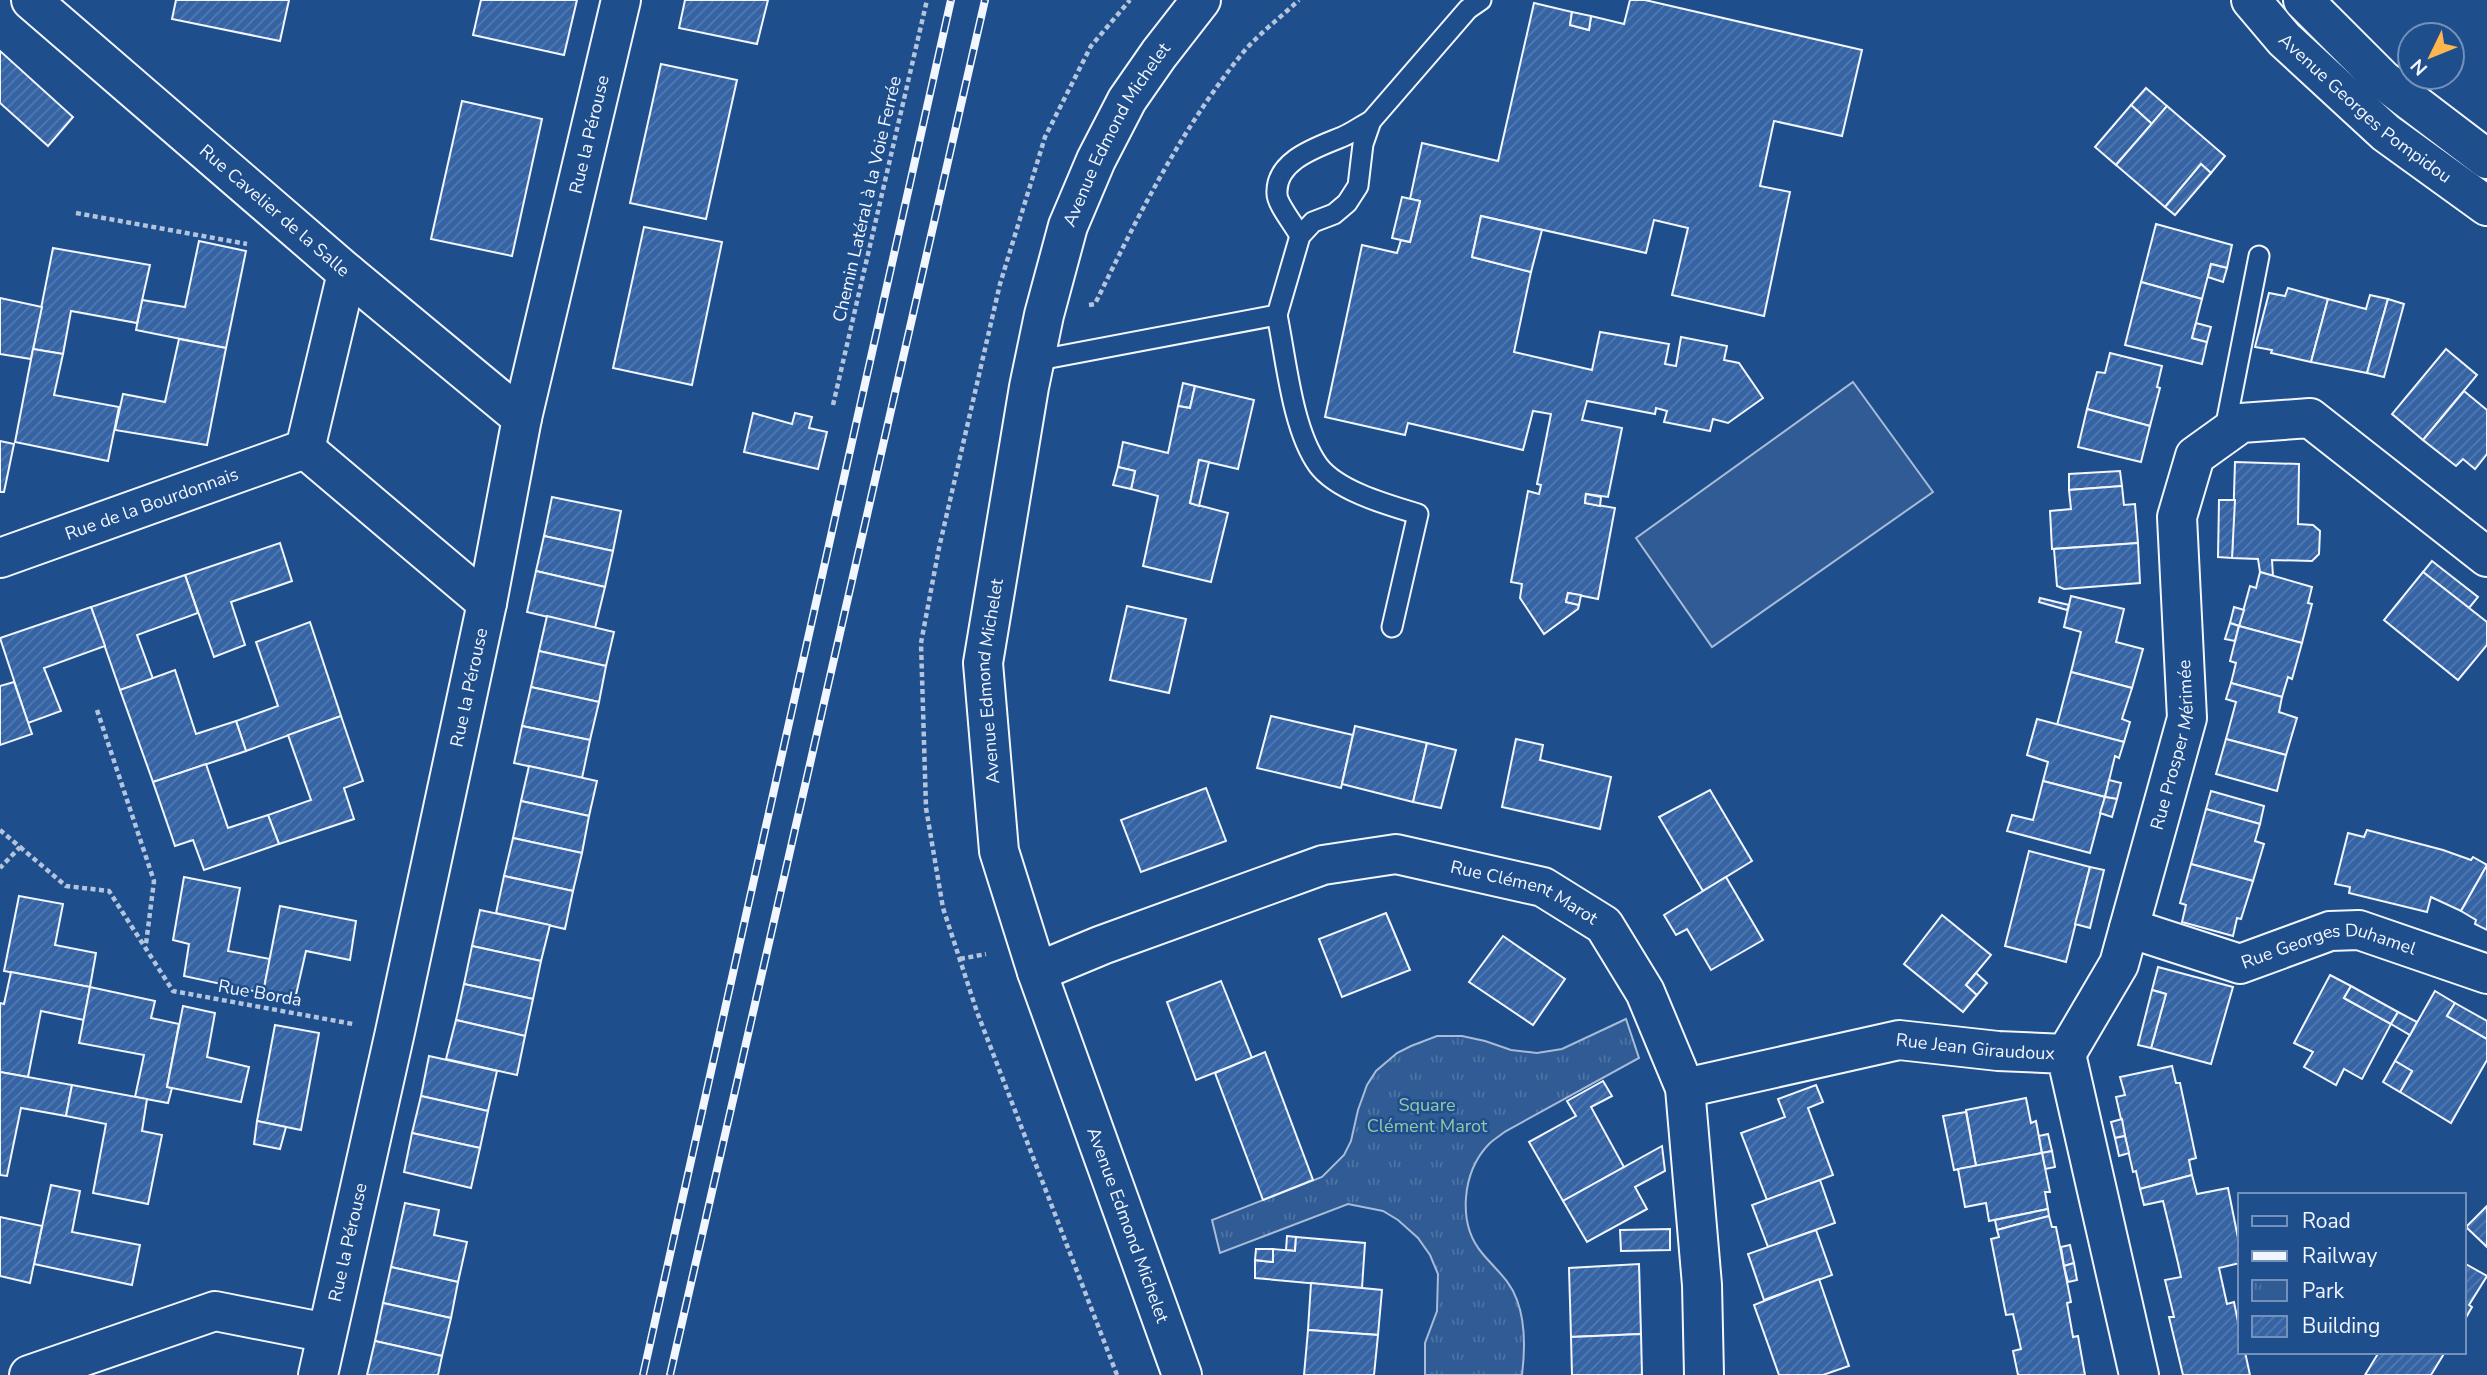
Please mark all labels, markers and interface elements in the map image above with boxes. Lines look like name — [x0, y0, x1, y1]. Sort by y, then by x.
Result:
north arrow — [2396, 21, 2466, 91]
street label: Avenue Georges Pompidou — [2274, 28, 2456, 189]
street label: Avenue Edmond Michelet — [1057, 37, 1176, 230]
text: N — [2405, 53, 2434, 81]
street label: Rue la Pérouse — [564, 73, 615, 196]
street label: Chemin Latéral à la Voie Ferrée — [827, 74, 907, 324]
street label: Rue Cavelier de la Salle — [194, 139, 355, 282]
street label: Rue de la Bourdonnais — [62, 462, 242, 546]
street label: Avenue Edmond Michelet — [971, 576, 1009, 785]
street label: Rue la Pérouse — [444, 626, 493, 749]
street label: Rue Prosper Mérimée — [2145, 659, 2200, 833]
street label: Rue Clément Marot — [1448, 855, 1603, 931]
street label: Rue Georges Duhamel — [2238, 918, 2420, 975]
street label: Rue Borda — [216, 974, 304, 1012]
street label: Rue Jean Giraudoux — [1895, 1028, 2056, 1066]
park label: Square Clément Marot — [1367, 1093, 1488, 1138]
street label: Avenue Edmond Michelet — [1081, 1124, 1175, 1327]
street label: Rue la Pérouse — [323, 1181, 373, 1304]
legend — [2238, 1193, 2466, 1354]
text: Road — [2302, 1207, 2351, 1235]
text: Railway — [2302, 1242, 2377, 1270]
text: Park — [2302, 1277, 2344, 1305]
text: Building — [2302, 1312, 2380, 1340]

